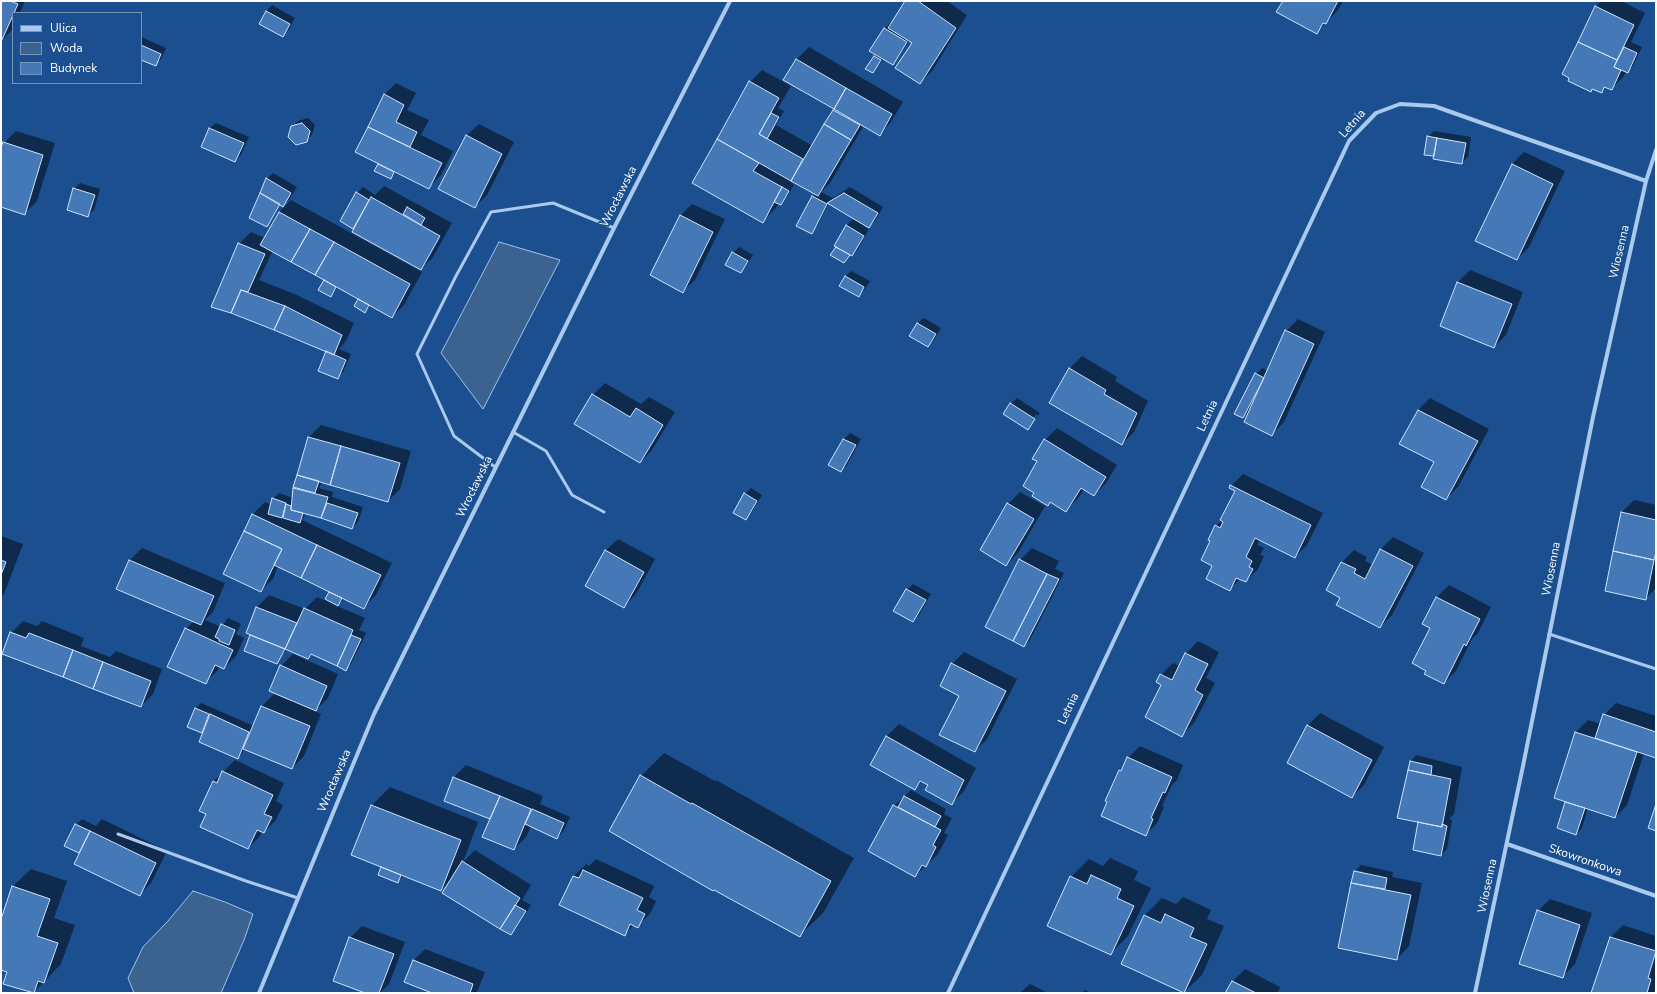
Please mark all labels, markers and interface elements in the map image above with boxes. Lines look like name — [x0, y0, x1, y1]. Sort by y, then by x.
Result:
legend — [12, 12, 142, 84]
text: Ulica — [50, 20, 77, 36]
text: Woda — [50, 40, 83, 56]
text: Budynek — [50, 60, 97, 76]
street label: Letnia — [1337, 107, 1369, 141]
street label: Wrocławska — [597, 164, 641, 230]
street label: Wiosenna — [1607, 224, 1633, 280]
street label: Letnia — [1195, 398, 1221, 434]
street label: Wrocławska — [454, 454, 496, 520]
street label: Wiosenna — [1540, 541, 1564, 597]
street label: Letnia — [1056, 691, 1082, 727]
street label: Wrocławska — [315, 747, 355, 815]
street label: Skowronkowa — [1547, 842, 1623, 880]
street label: Wiosenna — [1475, 858, 1501, 914]

